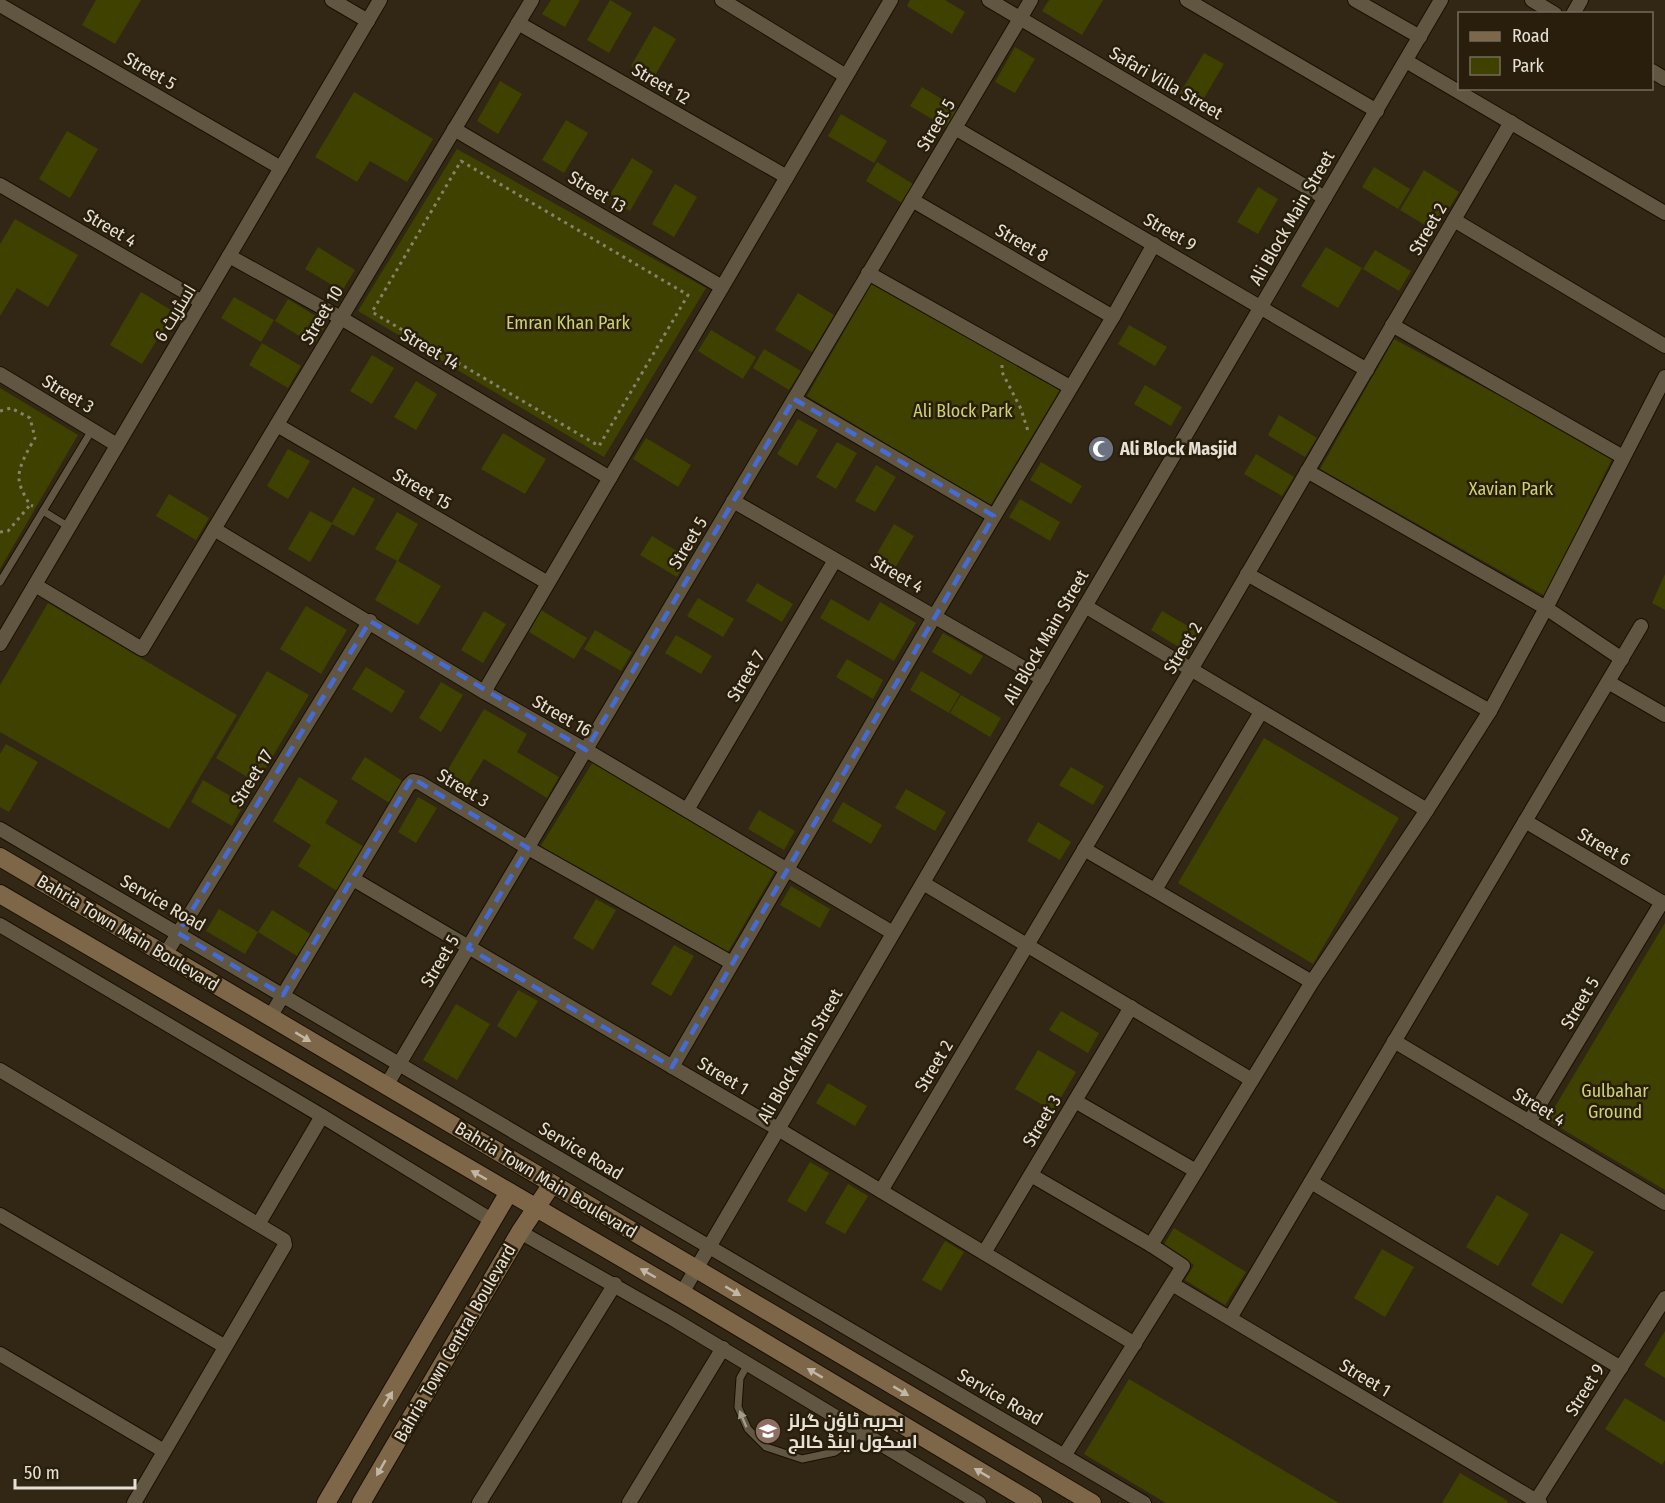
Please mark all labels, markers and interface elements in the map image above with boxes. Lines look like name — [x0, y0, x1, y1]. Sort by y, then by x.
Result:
legend — [1458, 12, 1653, 90]
text: Road — [1512, 25, 1549, 47]
street label: Safari Villa Street — [1105, 42, 1227, 124]
street label: Street 5 — [120, 47, 180, 95]
text: Park — [1512, 55, 1545, 77]
street label: Street 12 — [628, 59, 694, 109]
street label: Street 5 — [912, 95, 960, 155]
street label: Ali Block Main Street — [1245, 147, 1339, 289]
street label: Street 13 — [564, 166, 630, 218]
street label: Street 2 — [1404, 199, 1452, 259]
street label: Street 4 — [80, 204, 141, 252]
street label: Street 9 — [1140, 208, 1200, 256]
street label: Street 8 — [992, 219, 1052, 267]
street label: اسٹریٹ 6 — [149, 280, 201, 346]
street label: Street 10 — [296, 282, 348, 348]
park label: Emran Khan Park — [506, 312, 631, 334]
street label: Street 14 — [397, 323, 464, 375]
street label: Street 3 — [38, 370, 98, 418]
park label: Ali Block Park — [913, 400, 1013, 422]
mosque icon: Ali Block Masjid — [1086, 434, 1116, 464]
place label: Ali Block Masjid — [1119, 438, 1237, 460]
street label: Street 15 — [389, 464, 455, 514]
park label: Xavian Park — [1469, 478, 1554, 500]
street label: Street 5 — [664, 513, 712, 573]
street label: Street 4 — [867, 550, 928, 598]
street label: Ali Block Main Street — [999, 566, 1093, 708]
street label: Street 2 — [1159, 618, 1207, 678]
street label: Street 7 — [722, 646, 770, 706]
street label: Street 16 — [529, 690, 595, 742]
street label: Street 17 — [226, 746, 278, 810]
street label: Street 3 — [433, 764, 493, 812]
street label: Street 6 — [1574, 823, 1634, 871]
street label: Bahria Town Main Boulevard — [33, 870, 223, 996]
street label: Service Road — [117, 870, 209, 936]
street label: Street 5 — [416, 931, 464, 991]
street label: Street 5 — [1556, 973, 1604, 1033]
street label: Ali Block Main Street — [753, 985, 847, 1127]
one-way arrow — [295, 1031, 311, 1042]
street label: Street 2 — [910, 1036, 958, 1096]
street label: Street 1 — [694, 1052, 752, 1100]
park label: Gulbahar Ground — [1581, 1080, 1649, 1123]
street label: Street 4 — [1509, 1083, 1569, 1131]
street label: Street 3 — [1018, 1091, 1066, 1151]
street label: Bahria Town Main Boulevard — [451, 1117, 641, 1243]
street label: Service Road — [535, 1117, 627, 1185]
one-way arrow — [471, 1169, 487, 1180]
street label: Bahria Town Central Boulevard — [389, 1240, 521, 1446]
one-way arrow — [639, 1268, 656, 1278]
one-way arrow — [725, 1286, 741, 1297]
street label: Street 1 — [1336, 1354, 1394, 1402]
street label: Street 9 — [1561, 1360, 1609, 1420]
street label: Service Road — [954, 1364, 1046, 1430]
one-way arrow — [807, 1368, 823, 1379]
one-way arrow — [893, 1385, 909, 1396]
one-way arrow — [382, 1391, 393, 1407]
one-way arrow — [739, 1410, 748, 1427]
place label: بحریہ ٹاؤن گرلز اسکول اینڈ کالج — [787, 1410, 918, 1454]
school or university icon: بحریہ ٹاؤن گرلز اسکول اینڈ کالج — [753, 1416, 783, 1446]
scale bar — [15, 1452, 135, 1490]
one-way arrow — [376, 1460, 387, 1476]
text: 50 m — [24, 1462, 60, 1484]
one-way arrow — [974, 1468, 990, 1479]

